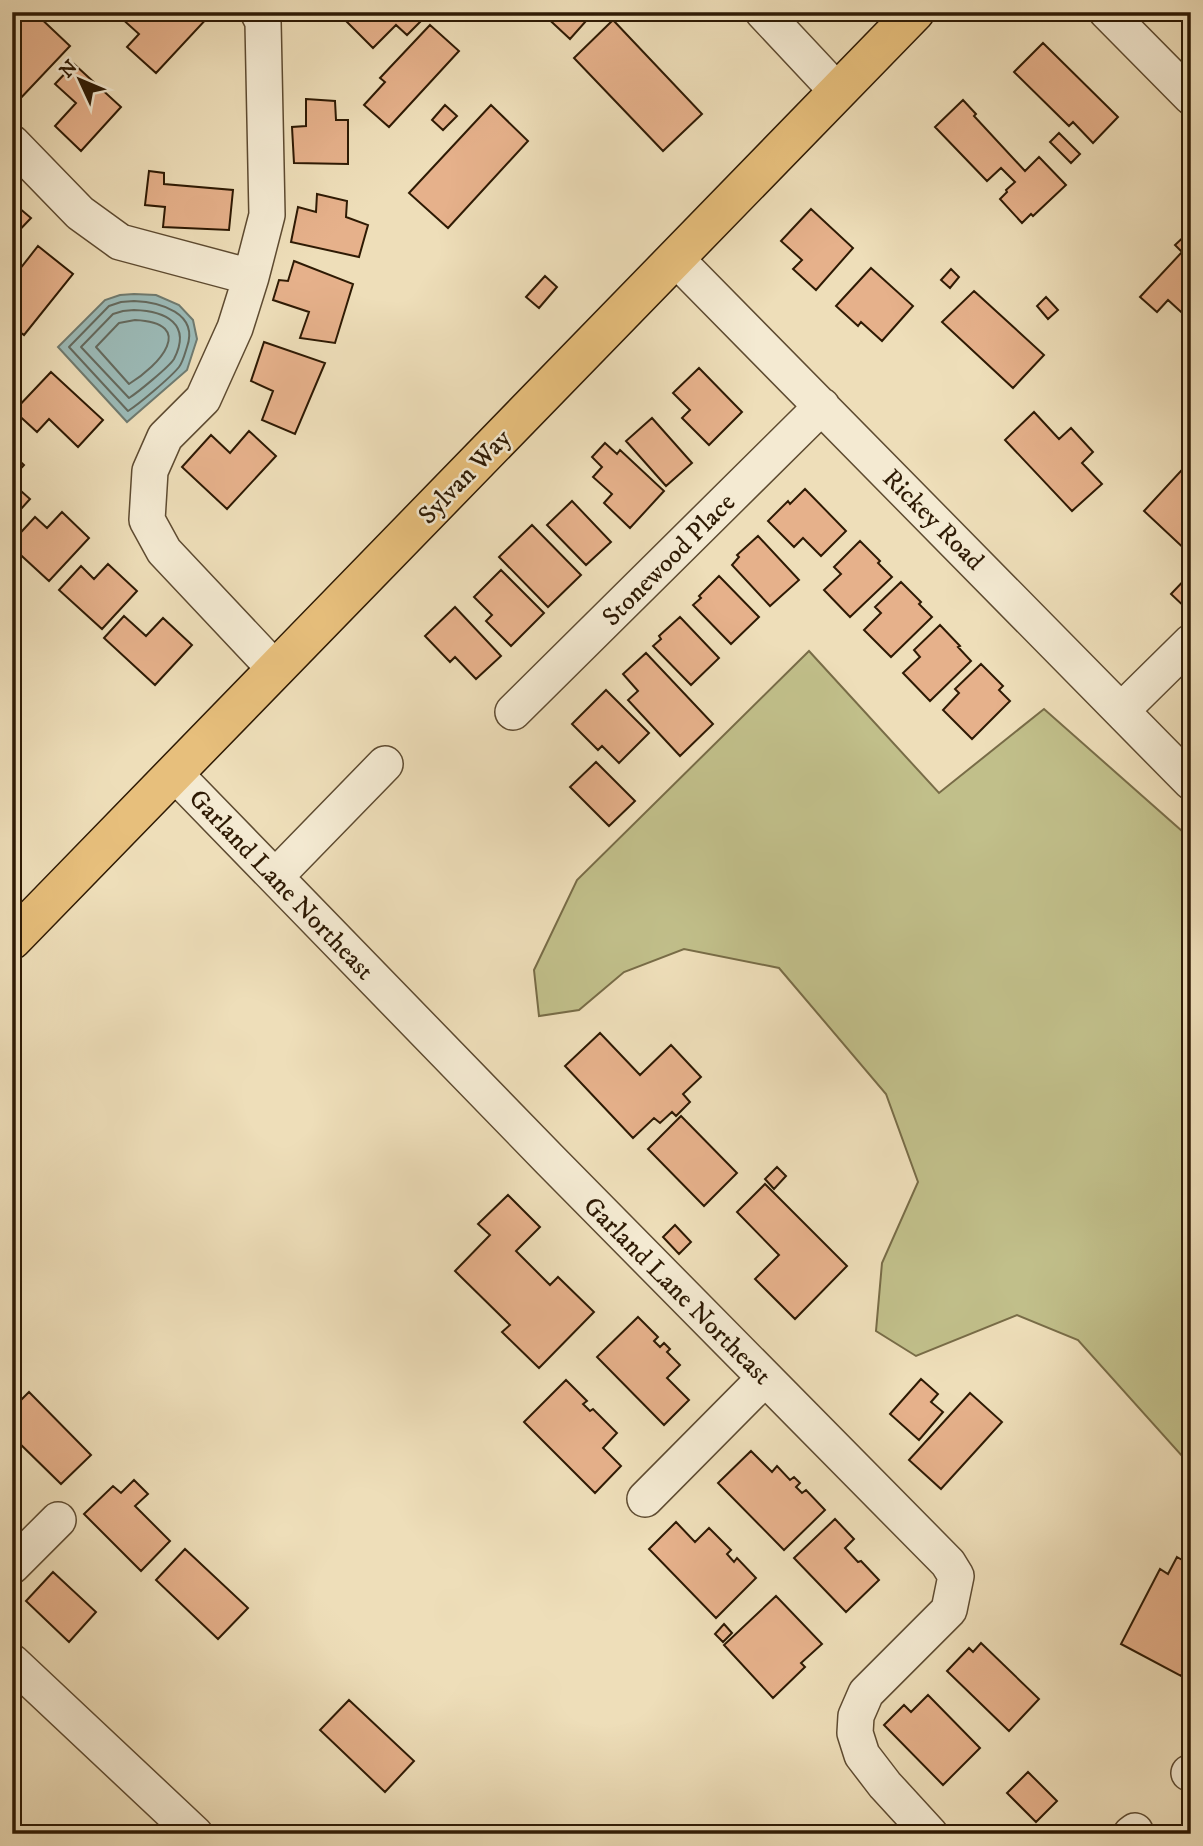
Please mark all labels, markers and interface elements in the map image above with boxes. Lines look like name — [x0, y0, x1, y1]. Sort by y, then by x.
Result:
north arrow — [46, 46, 116, 116]
text: N — [55, 55, 83, 83]
street label: Sylvan Way — [412, 422, 519, 532]
street label: Rickey Road — [875, 462, 991, 578]
street label: Stonewood Place — [595, 486, 743, 634]
street label: Garland Lane Northeast — [181, 783, 381, 988]
street label: Garland Lane Northeast — [576, 1190, 778, 1392]

